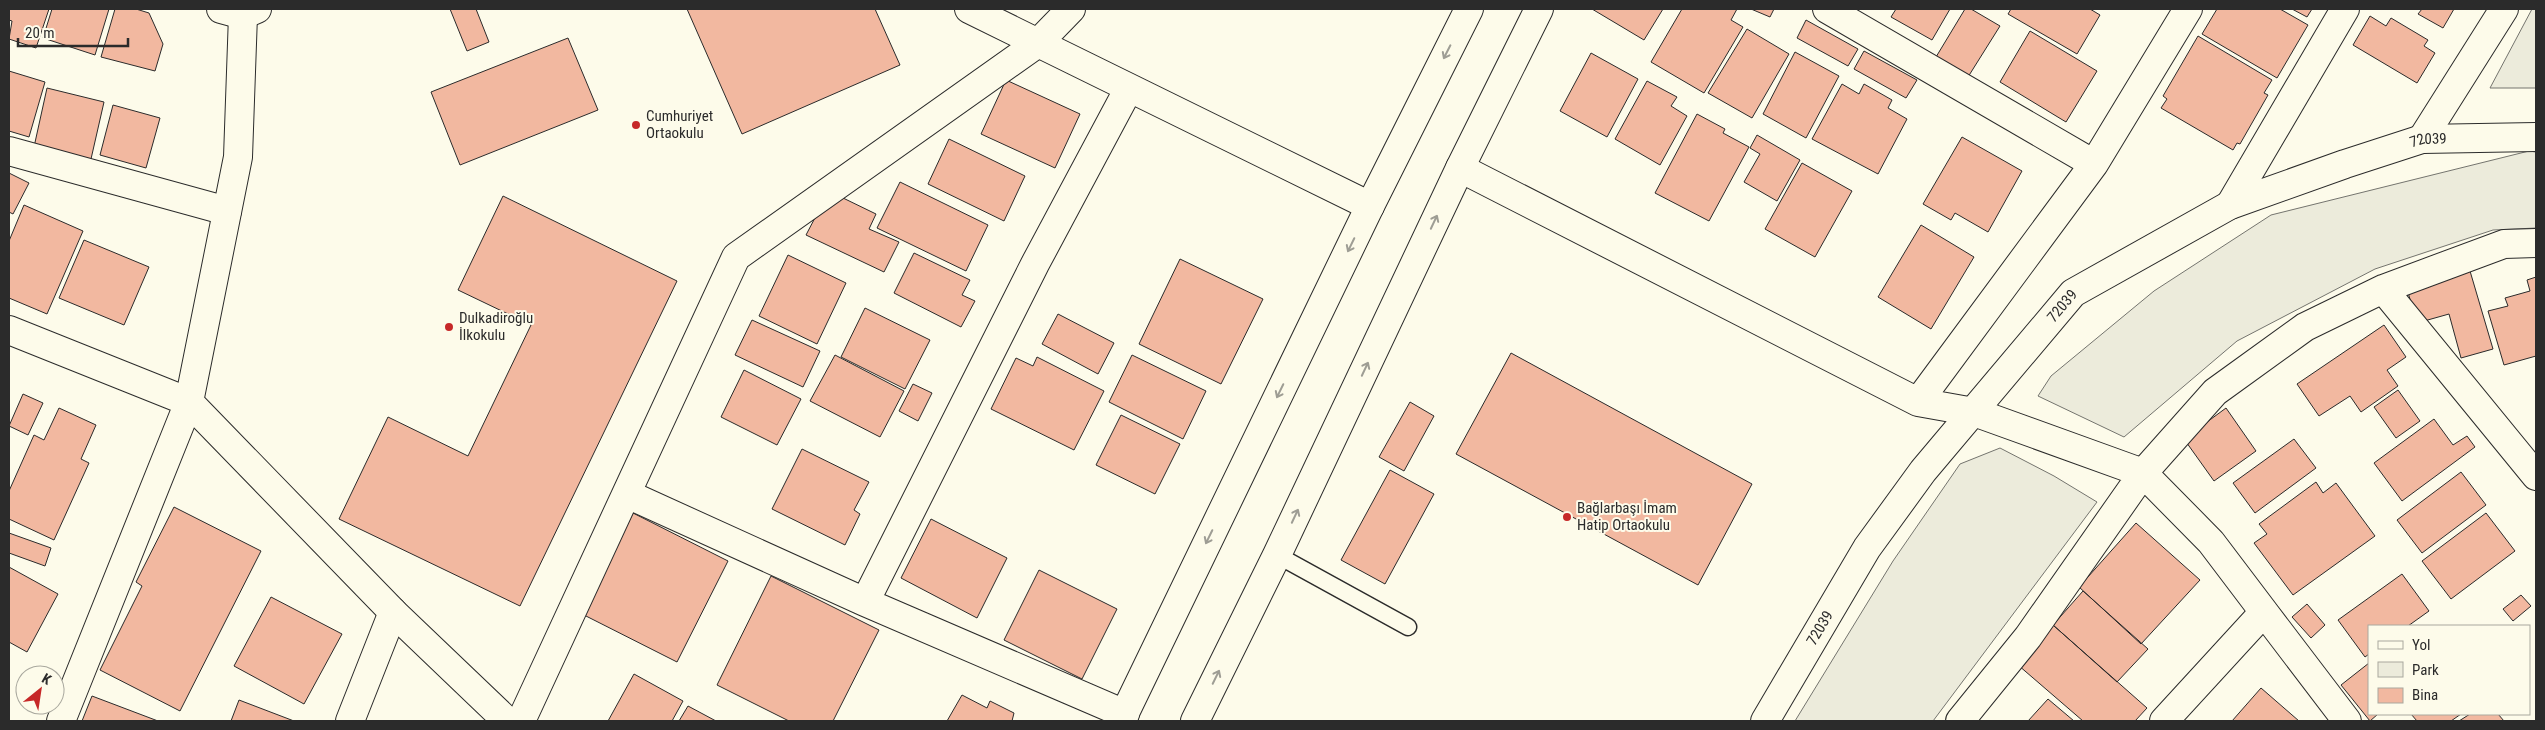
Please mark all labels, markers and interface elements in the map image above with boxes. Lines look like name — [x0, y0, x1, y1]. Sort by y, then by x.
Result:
scale bar — [18, 15, 128, 47]
text: 20 m — [25, 24, 55, 42]
one-way arrow — [1442, 45, 1452, 60]
place label: Cumhuriyet Ortaokulu — [646, 107, 713, 142]
marker: Cumhuriyet Ortaokulu — [630, 119, 642, 131]
street label: 72039 — [2407, 130, 2447, 151]
one-way arrow — [1430, 215, 1439, 230]
one-way arrow — [1346, 237, 1355, 252]
street label: 72039 — [2043, 286, 2081, 326]
place label: Dulkadiroğlu İlkokulu — [459, 309, 533, 344]
marker: Dulkadiroğlu İlkokulu — [443, 321, 455, 333]
one-way arrow — [1360, 362, 1370, 377]
one-way arrow — [1275, 383, 1284, 398]
place label: Bağlarbaşı İmam Hatip Ortaokulu — [1577, 499, 1677, 534]
one-way arrow — [1291, 509, 1301, 524]
marker: Bağlarbaşı İmam Hatip Ortaokulu — [1561, 511, 1573, 523]
one-way arrow — [1204, 529, 1214, 544]
street label: 72039 — [1803, 607, 1837, 648]
legend — [2368, 625, 2530, 715]
text: Yol — [2412, 636, 2430, 654]
text: Park — [2412, 661, 2439, 679]
north arrow — [15, 665, 65, 715]
text: K — [39, 670, 54, 688]
one-way arrow — [1212, 670, 1221, 685]
text: Bina — [2412, 686, 2438, 704]

